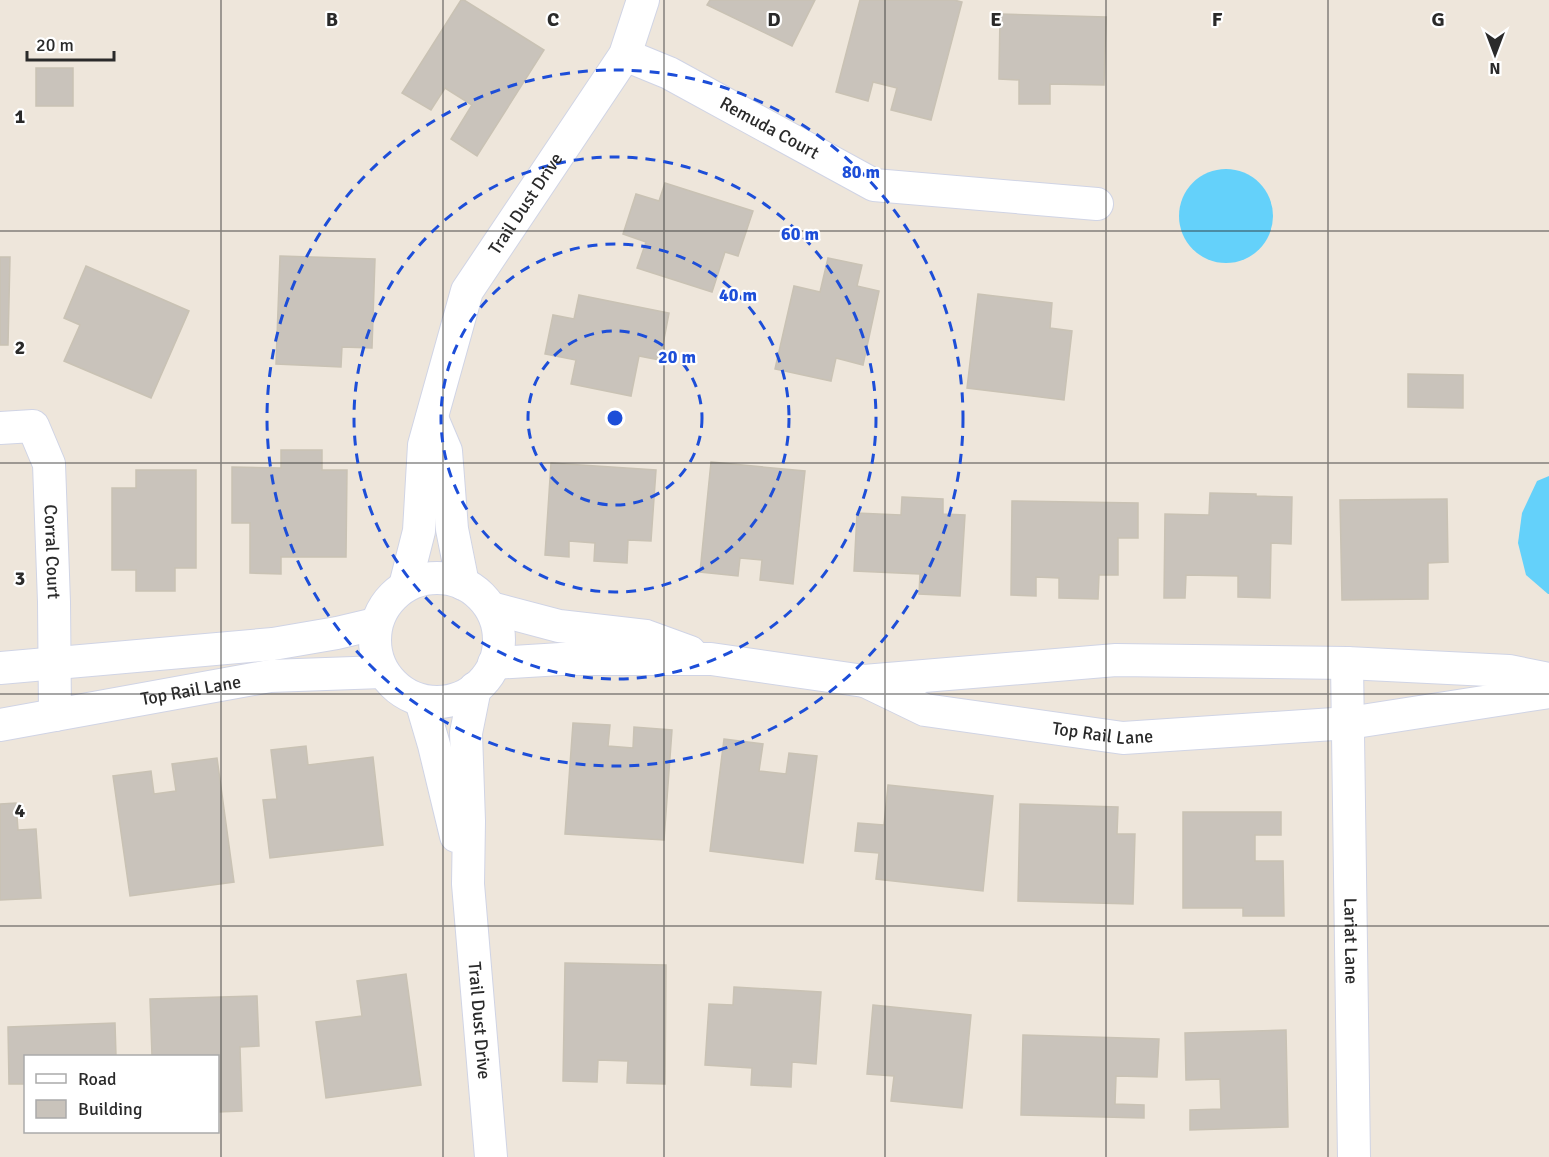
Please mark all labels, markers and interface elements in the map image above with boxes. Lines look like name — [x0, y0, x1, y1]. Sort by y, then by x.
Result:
text: B — [326, 7, 338, 32]
text: C — [547, 7, 559, 32]
text: D — [767, 7, 781, 32]
text: E — [990, 7, 1002, 32]
text: F — [1212, 7, 1223, 32]
text: G — [1431, 7, 1445, 32]
scale bar — [27, 24, 114, 62]
north arrow — [1465, 24, 1525, 84]
text: 20 m — [36, 34, 74, 56]
text: N — [1489, 58, 1501, 78]
street label: Remuda Court — [716, 92, 823, 164]
text: 1 — [15, 104, 26, 129]
street label: Trail Dust Drive — [484, 148, 567, 259]
text: 80 m — [842, 161, 880, 183]
text: 60 m — [781, 223, 819, 245]
text: 40 m — [719, 284, 757, 306]
text: 2 — [15, 335, 25, 360]
text: 20 m — [658, 346, 696, 368]
centre of rings — [605, 408, 625, 428]
street label: Corral Court — [39, 504, 65, 599]
text: 3 — [15, 566, 25, 591]
street label: Top Rail Lane — [139, 670, 243, 710]
street label: Top Rail Lane — [1051, 717, 1154, 749]
text: 4 — [15, 798, 26, 823]
street label: Lariat Lane — [1339, 898, 1363, 984]
street label: Trail Dust Drive — [464, 961, 495, 1080]
legend — [24, 1055, 219, 1133]
text: Road — [78, 1068, 117, 1090]
text: Building — [78, 1098, 142, 1120]

